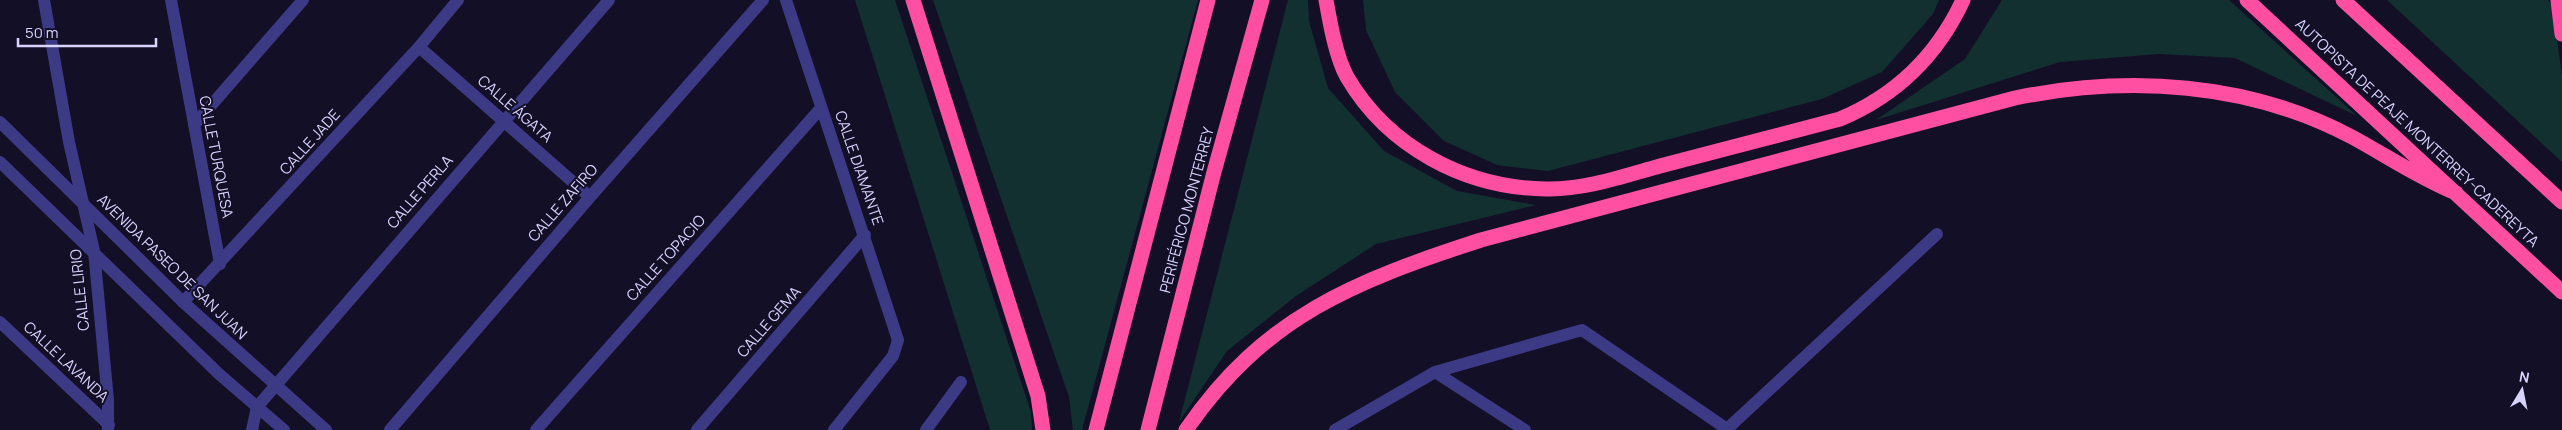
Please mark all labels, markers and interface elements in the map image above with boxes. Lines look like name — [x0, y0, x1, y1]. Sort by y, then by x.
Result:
street label: AUTOPISTA DE PEAJE MONTERREY-CADEREYTA — [2291, 14, 2544, 252]
scale bar — [18, 15, 155, 47]
text: 50 m — [25, 22, 59, 43]
street label: CALLE ÁGATA — [473, 70, 558, 147]
street label: CALLE TURQUESA — [194, 94, 239, 220]
street label: CALLE JADE — [275, 104, 345, 179]
street label: CALLE DIAMANTE — [830, 108, 889, 228]
street label: PERIFÉRICO MONTERREY — [1154, 124, 1219, 295]
street label: CALLE PERLA — [382, 150, 458, 233]
street label: CALLE ZAFIRO — [523, 159, 602, 246]
street label: AVENIDA PASEO DE SAN JUAN — [93, 189, 252, 344]
street label: CALLE TOPACIO — [621, 210, 710, 305]
street label: CALLE LIRIO — [65, 248, 94, 332]
street label: CALLE GEMA — [732, 281, 806, 362]
street label: CALLE LAVANDA — [19, 316, 114, 407]
north arrow — [2497, 365, 2547, 415]
text: N — [2518, 366, 2531, 387]

